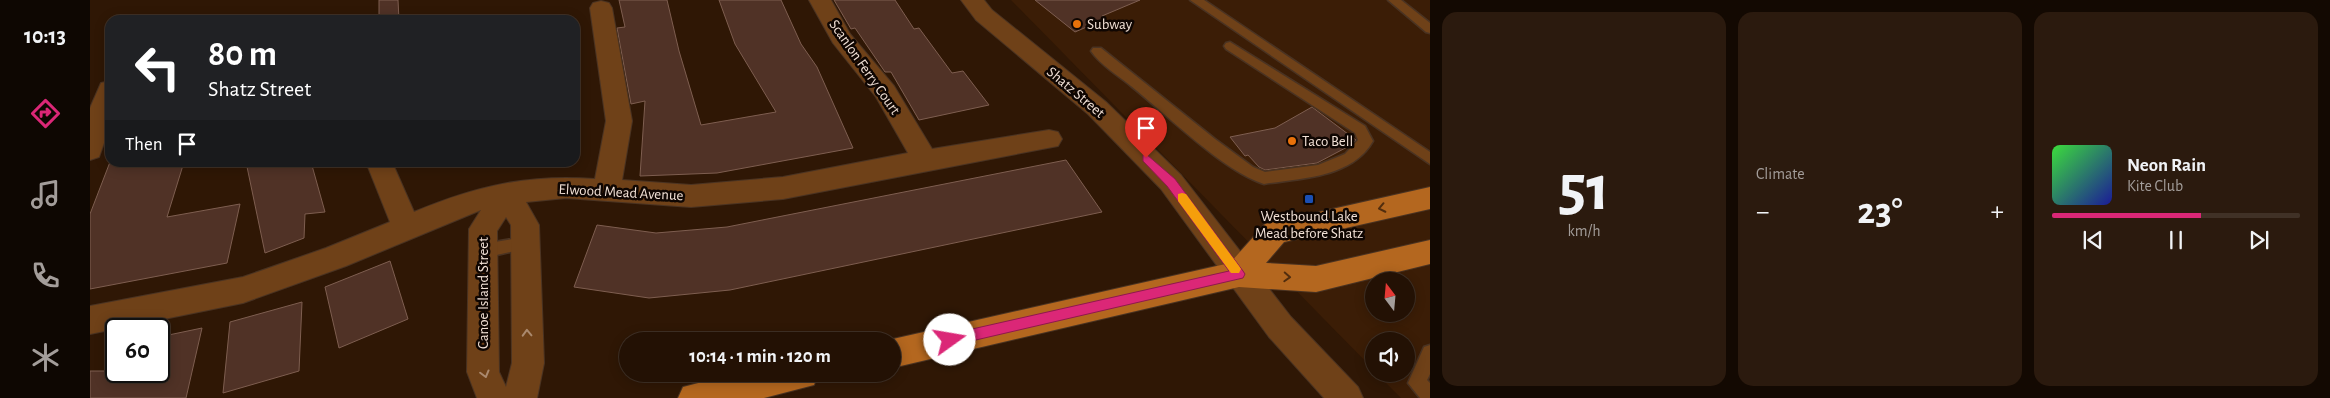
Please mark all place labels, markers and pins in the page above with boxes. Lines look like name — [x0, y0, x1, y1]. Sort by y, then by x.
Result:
place label: Subway — [1087, 17, 1133, 32]
marker: Subway — [1071, 18, 1083, 30]
pin — [1125, 107, 1167, 158]
place label: Taco Bell — [1302, 134, 1353, 149]
marker: Taco Bell — [1286, 135, 1298, 147]
marker: Westbound Lake Mead before Shatz — [1303, 193, 1315, 205]
place label: Westbound Lake Mead before Shatz — [1255, 209, 1363, 241]

